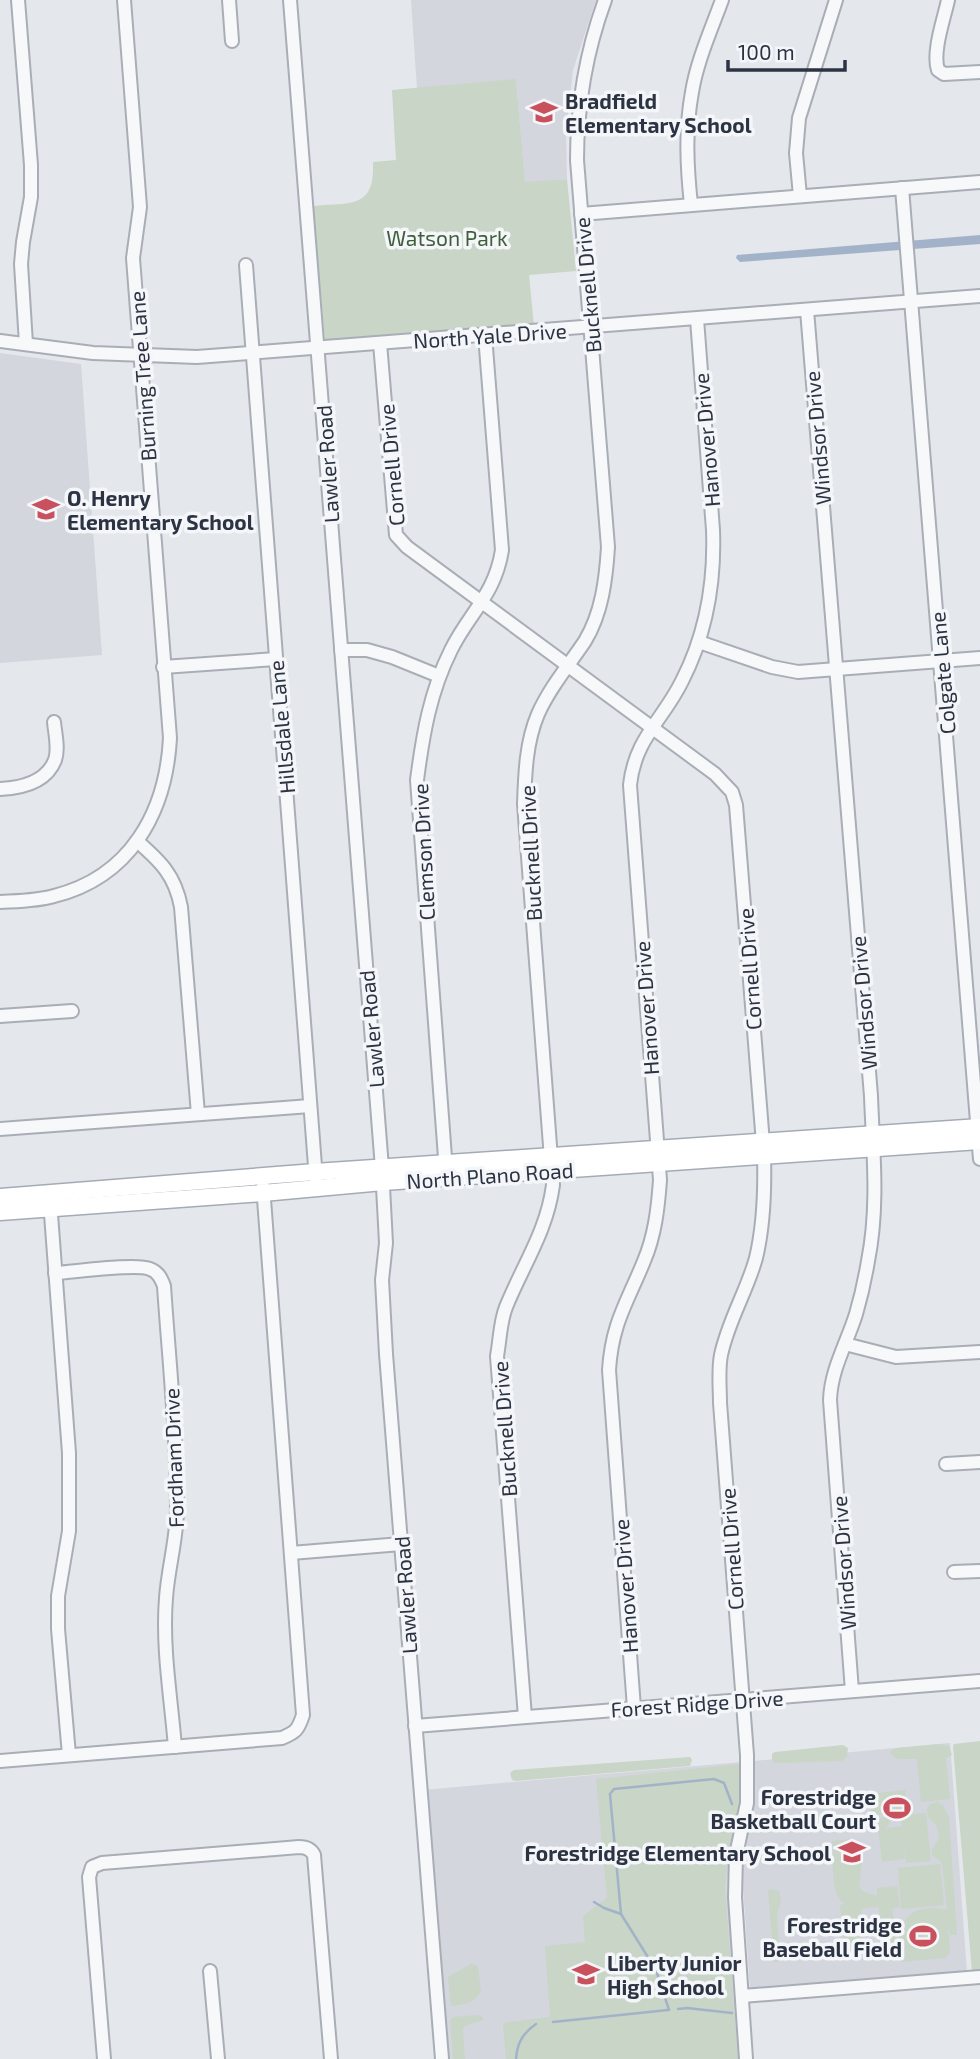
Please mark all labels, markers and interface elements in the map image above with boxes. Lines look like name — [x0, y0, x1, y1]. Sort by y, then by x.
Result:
scale bar — [728, 28, 845, 72]
text: 100 m — [738, 39, 795, 64]
place label: Bradfield Elementary School — [565, 88, 752, 138]
school or university icon: Bradfield Elementary School — [529, 97, 559, 127]
street label: Bucknell Drive — [569, 216, 605, 354]
park label: Watson Park — [386, 225, 508, 250]
street label: Burning Tree Lane — [124, 290, 160, 462]
street label: North Yale Drive — [412, 317, 568, 353]
street label: Windsor Drive — [799, 370, 835, 506]
street label: Hanover Drive — [688, 372, 724, 508]
street label: Cornell Drive — [373, 403, 409, 527]
street label: Lawler Road — [310, 404, 344, 524]
place label: O. Henry Elementary School — [67, 485, 254, 535]
school or university icon: O. Henry Elementary School — [31, 494, 61, 524]
street label: Colgate Lane — [924, 611, 960, 735]
street label: Hillsdale Lane — [263, 659, 299, 795]
street label: Clemson Drive — [407, 783, 439, 921]
street label: Bucknell Drive — [514, 784, 546, 922]
street label: Cornell Drive — [732, 907, 766, 1031]
street label: Windsor Drive — [845, 935, 881, 1071]
street label: Hanover Drive — [629, 940, 663, 1076]
street label: Lawler Road — [353, 969, 389, 1089]
street label: North Plano Road — [406, 1157, 574, 1193]
street label: Bucknell Drive — [487, 1360, 521, 1498]
street label: Fordham Drive — [158, 1388, 188, 1528]
street label: Cornell Drive — [714, 1487, 748, 1611]
street label: Windsor Drive — [826, 1495, 860, 1631]
street label: Hanover Drive — [608, 1518, 642, 1654]
street label: Lawler Road — [388, 1535, 422, 1655]
street label: Forest Ridge Drive — [610, 1684, 784, 1722]
place label: Forestridge Basketball Court — [711, 1784, 876, 1833]
sports icon: Forestridge Basketball Court — [882, 1793, 912, 1823]
school or university icon: Forestridge Elementary School — [837, 1837, 867, 1867]
place label: Forestridge Elementary School — [524, 1840, 831, 1866]
place label: Forestridge Baseball Field — [763, 1912, 902, 1961]
sports icon: Forestridge Baseball Field — [908, 1921, 938, 1951]
place label: Liberty Junior High School — [607, 1950, 742, 1999]
school or university icon: Liberty Junior High School — [571, 1959, 601, 1989]

